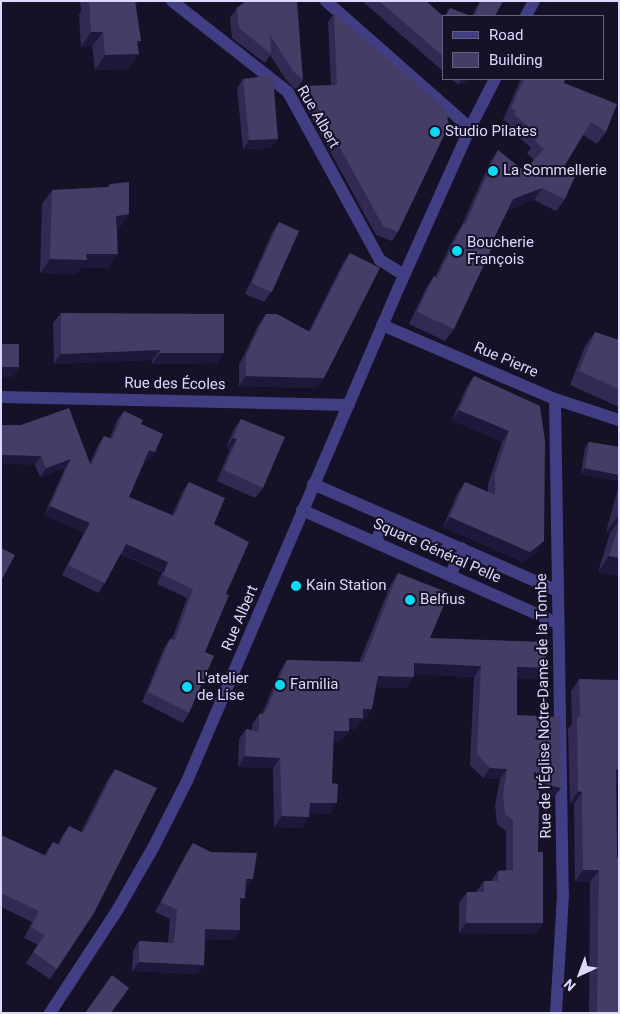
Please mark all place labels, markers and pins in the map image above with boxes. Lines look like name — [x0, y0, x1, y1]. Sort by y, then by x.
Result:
place label: Studio Pilates — [445, 123, 537, 141]
marker: Studio Pilates — [429, 126, 441, 138]
place label: La Sommellerie — [503, 162, 607, 180]
marker: La Sommellerie — [487, 165, 499, 177]
place label: Boucherie François — [467, 233, 534, 268]
marker: Boucherie François — [451, 245, 463, 257]
place label: Kain Station — [306, 577, 387, 595]
marker: Kain Station — [290, 580, 302, 592]
place label: Belfius — [420, 591, 465, 609]
marker: Belfius — [404, 594, 416, 606]
place label: L'atelier de Lise — [197, 669, 249, 704]
place label: Familia — [290, 676, 338, 694]
marker: Familia — [274, 679, 286, 691]
marker: L'atelier de Lise — [181, 681, 193, 693]

